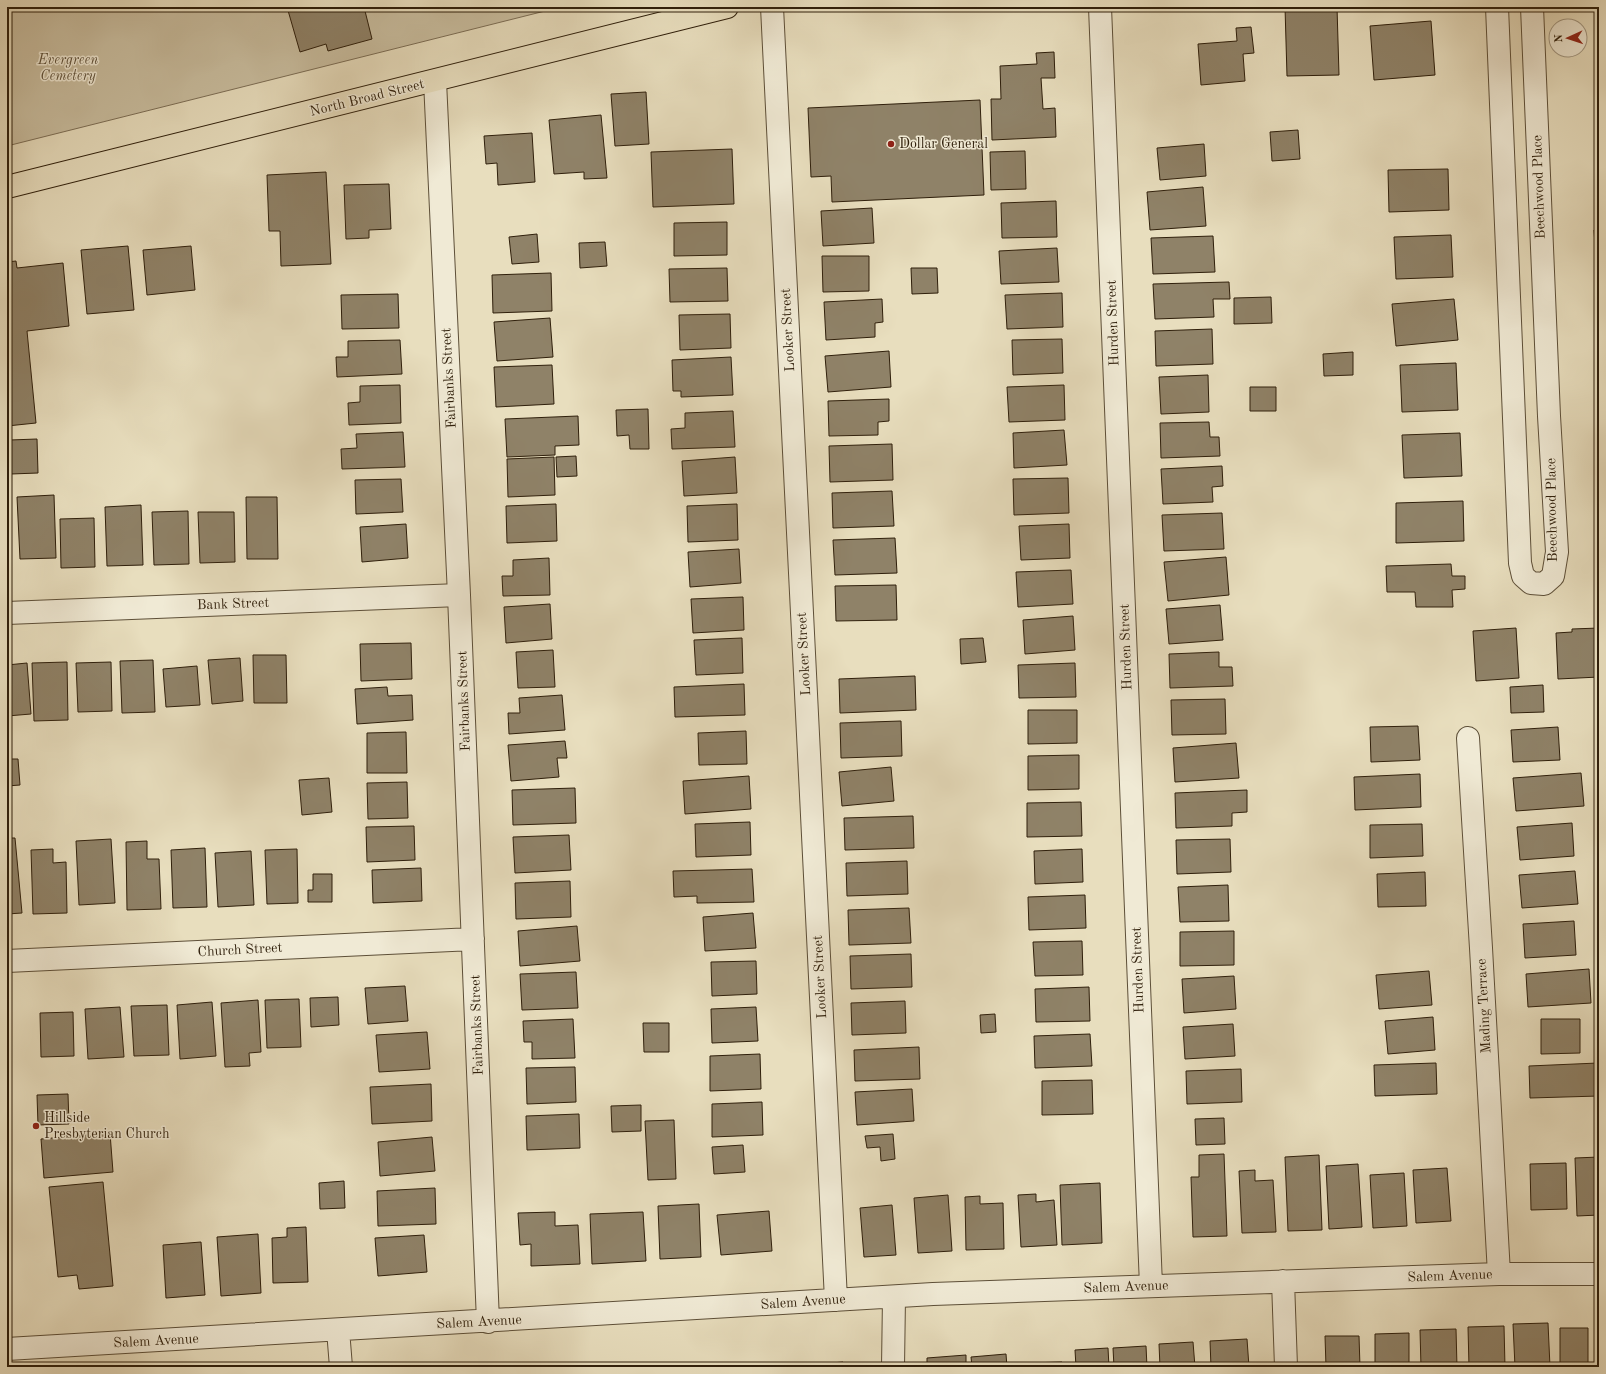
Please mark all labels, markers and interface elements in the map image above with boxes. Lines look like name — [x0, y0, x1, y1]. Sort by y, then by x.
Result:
north arrow — [1548, 18, 1588, 58]
text: N — [1554, 33, 1565, 43]
park label: Evergreen Cemetery — [37, 53, 98, 84]
street label: North Broad Street — [308, 77, 426, 119]
street label: Beechwood Place — [1530, 135, 1548, 239]
place label: Dollar General — [899, 137, 988, 151]
marker: Dollar General — [886, 139, 896, 149]
street label: Hurden Street — [1104, 279, 1122, 367]
street label: Looker Street — [779, 288, 797, 372]
street label: Fairbanks Street — [439, 327, 459, 429]
street label: Beechwood Place — [1544, 458, 1560, 562]
street label: Bank Street — [197, 596, 270, 612]
street label: Hurden Street — [1117, 603, 1135, 691]
street label: Looker Street — [795, 612, 813, 696]
street label: Fairbanks Street — [455, 650, 473, 752]
street label: Hurden Street — [1129, 926, 1147, 1014]
street label: Looker Street — [811, 935, 829, 1019]
street label: Church Street — [197, 941, 283, 959]
street label: Mading Terrace — [1475, 958, 1493, 1054]
street label: Fairbanks Street — [468, 974, 486, 1076]
place label: Hillside Presbyterian Church — [44, 1111, 170, 1141]
marker: Hillside Presbyterian Church — [31, 1121, 41, 1131]
street label: Salem Avenue — [1407, 1268, 1493, 1284]
street label: Salem Avenue — [1083, 1279, 1169, 1295]
street label: Salem Avenue — [760, 1292, 846, 1312]
street label: Salem Avenue — [436, 1313, 522, 1331]
street label: Salem Avenue — [113, 1332, 199, 1350]

